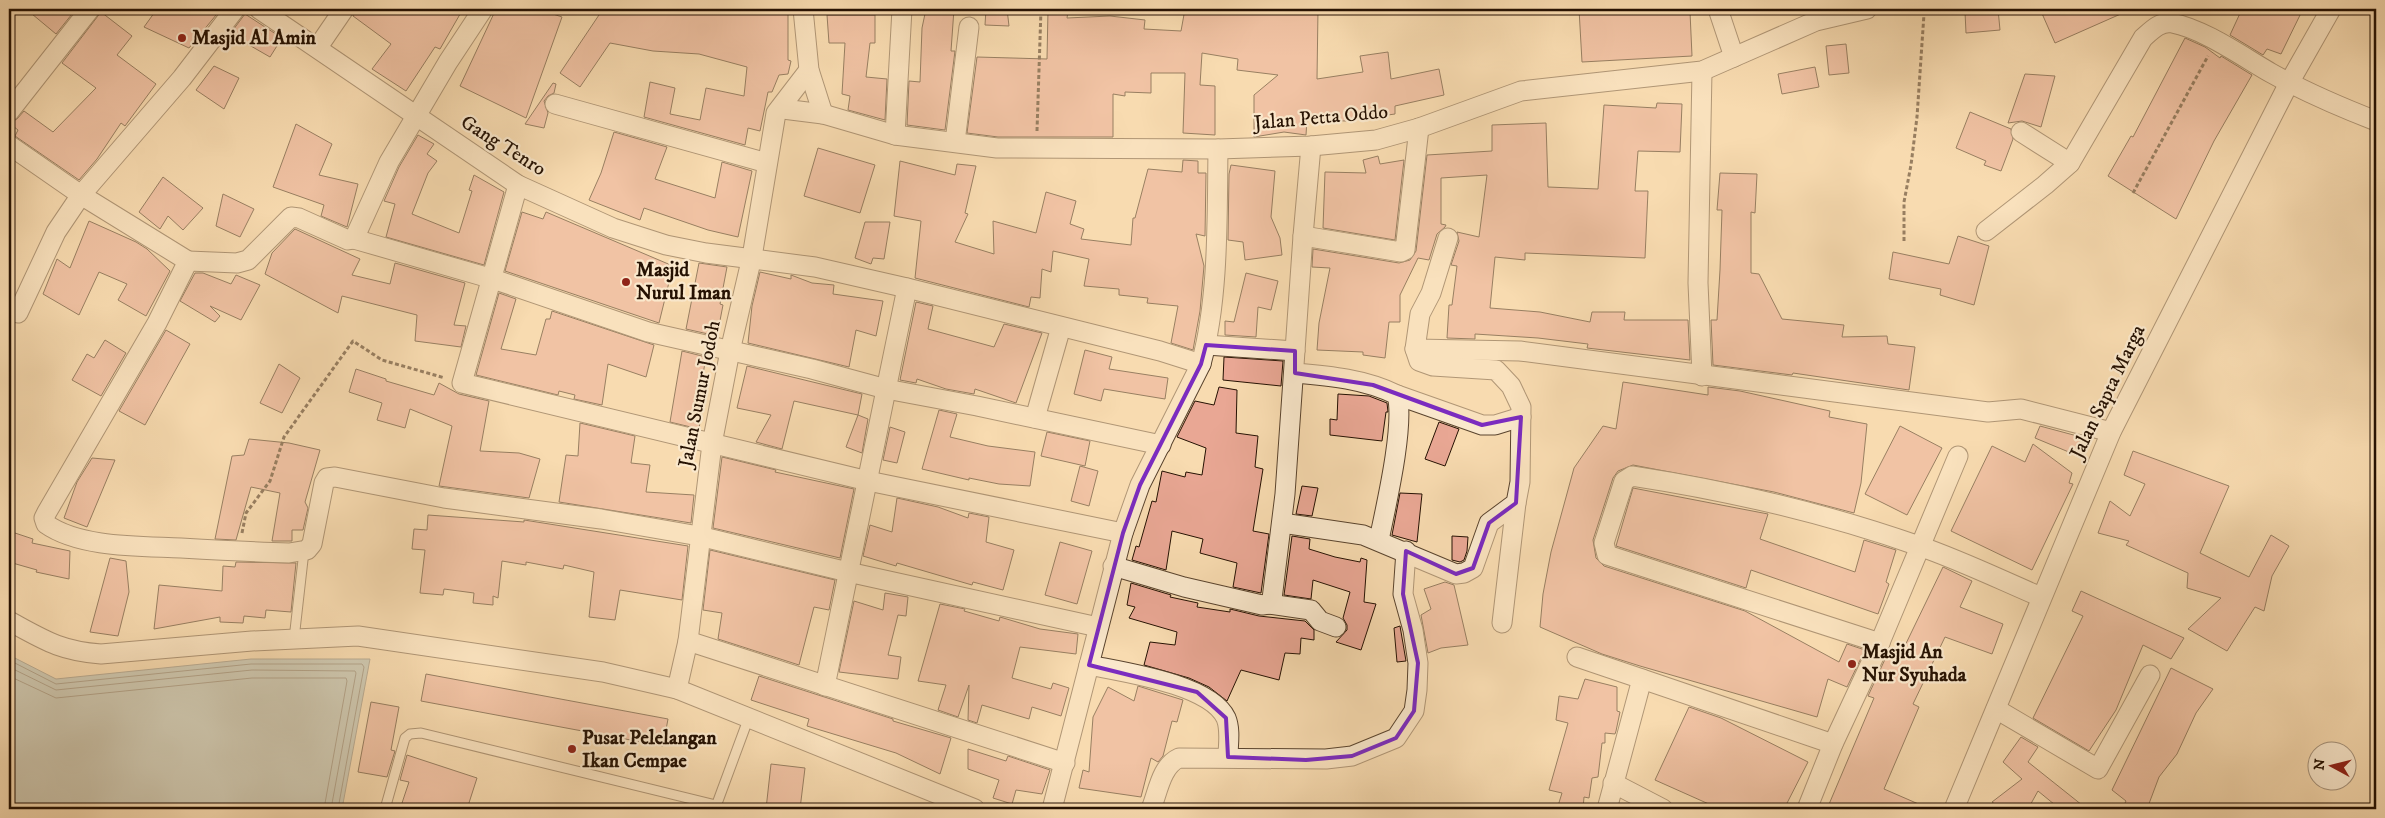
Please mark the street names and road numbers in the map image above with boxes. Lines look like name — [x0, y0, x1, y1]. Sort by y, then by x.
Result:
street label: Jalan Petta Oddo — [1251, 100, 1389, 136]
street label: Gang Tenro — [456, 110, 550, 182]
street label: Jalan Sumur Jodoh — [673, 318, 727, 472]
street label: Jalan Sapta Marga — [2064, 320, 2151, 465]

